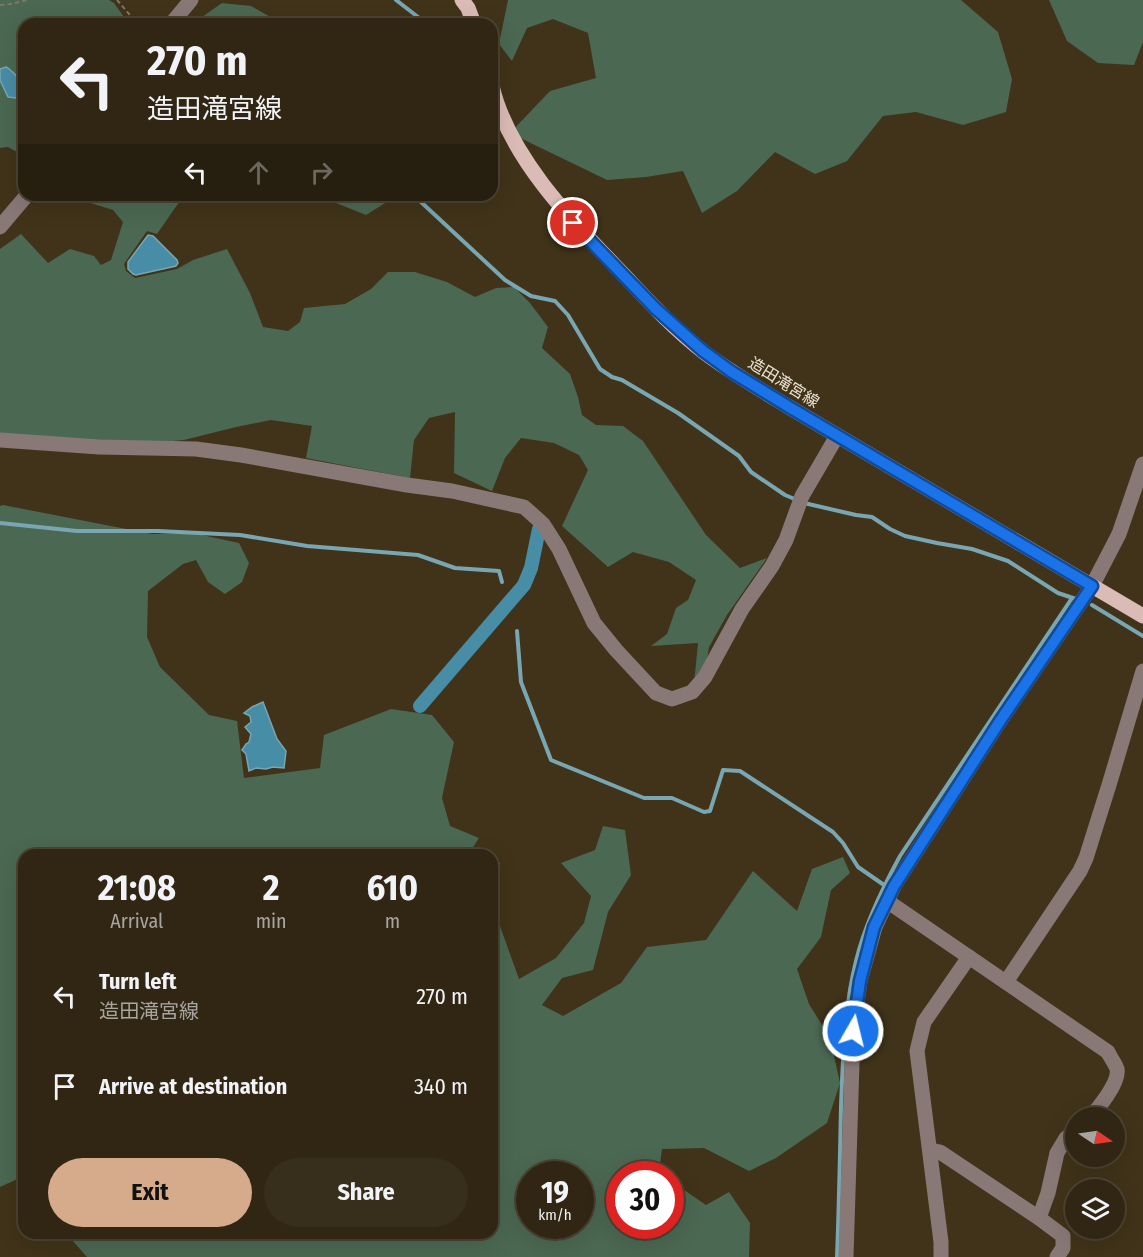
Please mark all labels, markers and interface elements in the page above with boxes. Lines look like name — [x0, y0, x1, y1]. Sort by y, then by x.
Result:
text: 270 m — [147, 36, 247, 86]
icon: left — [48, 42, 126, 120]
text: 造田滝宮線 — [147, 93, 282, 125]
icon: left — [179, 156, 212, 189]
icon: ahead — [242, 156, 275, 189]
icon: right — [305, 156, 338, 189]
pin — [547, 197, 598, 248]
icon: arrive — [556, 206, 589, 239]
street label: 造田滝宮線 — [745, 353, 823, 412]
text: 21:08 — [98, 866, 176, 910]
text: 2 — [263, 866, 279, 910]
text: 610 — [366, 866, 418, 910]
text: Arrival — [110, 909, 163, 933]
text: min — [256, 909, 287, 933]
text: m — [385, 909, 400, 933]
text: Turn left — [99, 968, 177, 995]
icon: left — [48, 980, 81, 1013]
text: 270 m — [416, 983, 468, 1010]
text: 造田滝宮線 — [99, 999, 199, 1023]
position arrow — [821, 999, 885, 1063]
icon: arrive — [48, 1070, 81, 1103]
text: Arrive at destination — [99, 1073, 287, 1100]
text: 340 m — [414, 1073, 468, 1100]
north arrow — [1065, 1107, 1125, 1167]
map controls — [1065, 1107, 1125, 1239]
button: Exit — [48, 1158, 252, 1227]
button: Share — [264, 1158, 468, 1227]
speed limit sign: 30 — [606, 1161, 684, 1239]
text: 19 — [541, 1175, 569, 1211]
button: layers — [1065, 1179, 1125, 1239]
text: km/h — [538, 1206, 572, 1224]

